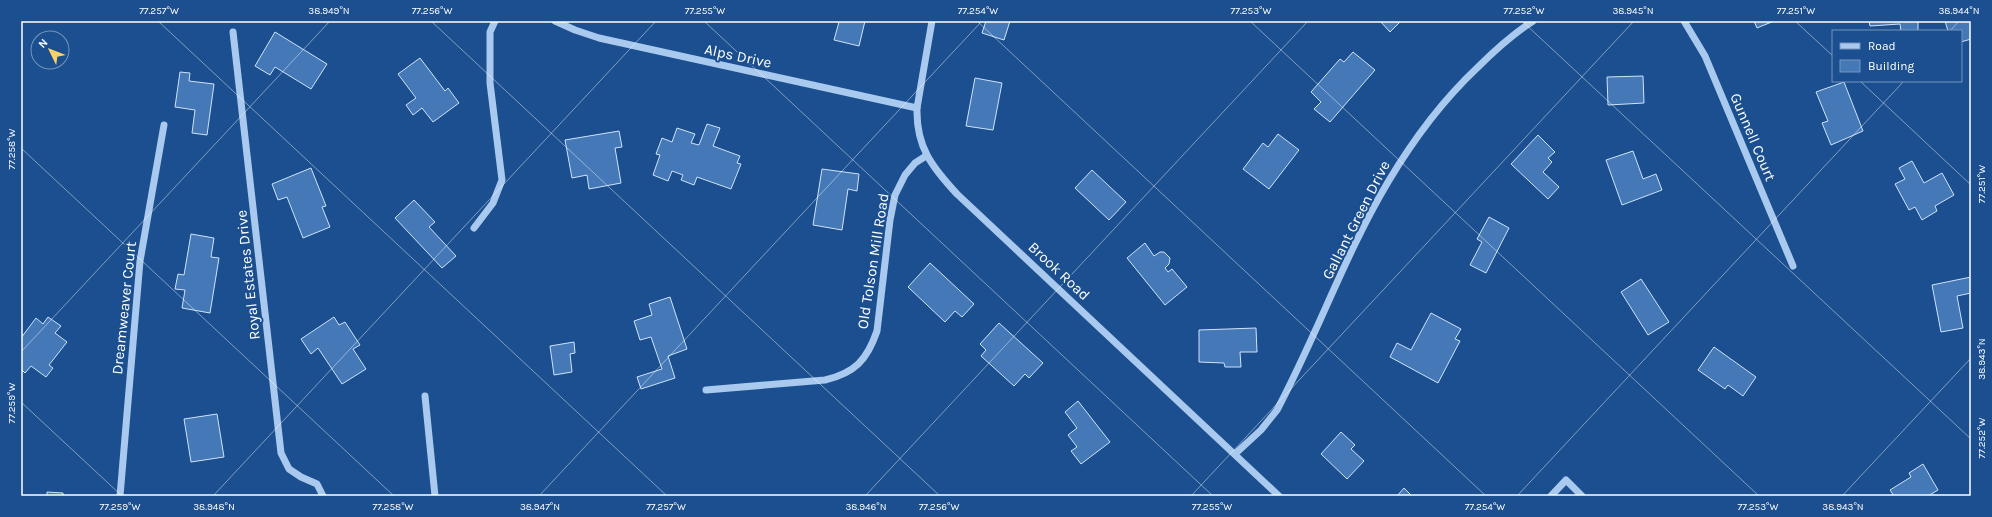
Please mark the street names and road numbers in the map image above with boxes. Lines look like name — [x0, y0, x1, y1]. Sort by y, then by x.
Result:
street label: Alps Drive — [703, 40, 773, 72]
street label: Gunnell Court — [1726, 90, 1780, 184]
street label: Gallant Green Drive — [1318, 158, 1394, 282]
street label: Old Tolson Mill Road — [853, 192, 893, 330]
street label: Royal Estates Drive — [232, 209, 264, 341]
street label: Brook Road — [1024, 238, 1094, 304]
street label: Dreamweaver Court — [108, 240, 140, 376]

